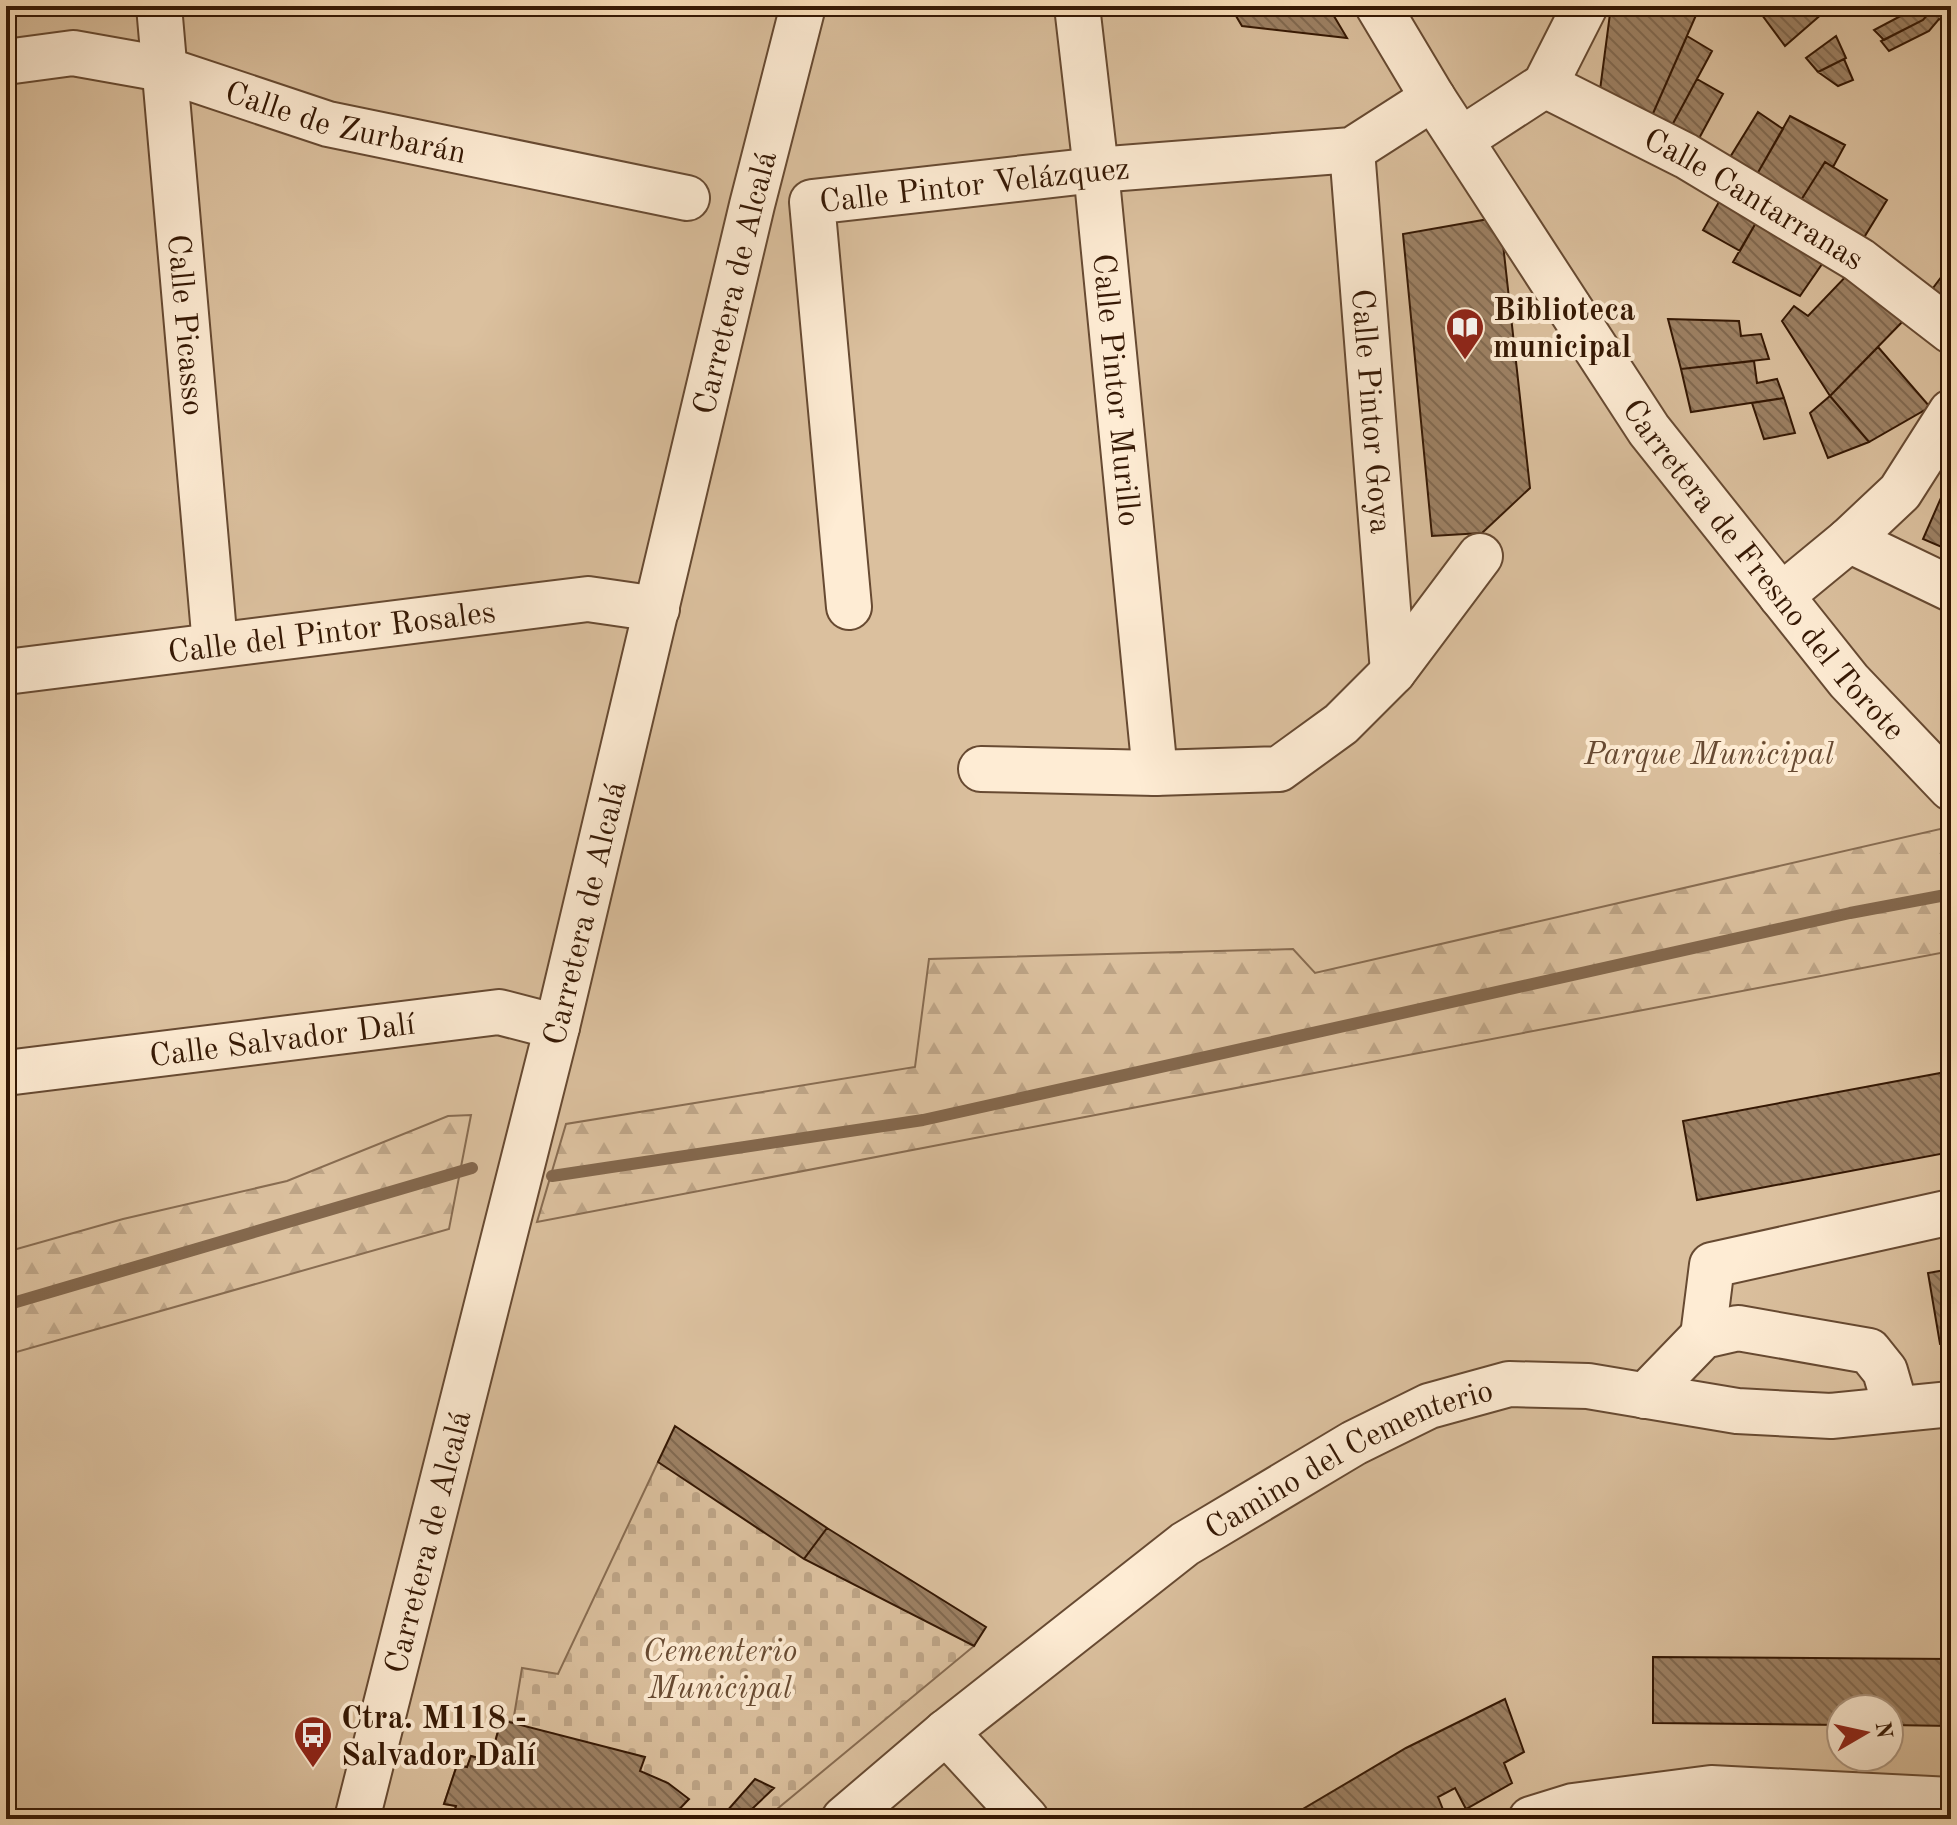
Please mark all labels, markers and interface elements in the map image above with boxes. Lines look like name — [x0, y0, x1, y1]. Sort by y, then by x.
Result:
street label: Calle de Zurbarán — [220, 78, 469, 171]
street label: Calle Cantarranas — [1638, 124, 1868, 278]
street label: Carretera de Alcalá — [690, 148, 784, 418]
street label: Calle Pintor Velázquez — [818, 154, 1131, 220]
street label: Calle Picasso — [160, 233, 208, 417]
street label: Calle Pintor Murillo — [1085, 252, 1144, 528]
street label: Calle Pintor Goya — [1344, 288, 1395, 535]
place label: Biblioteca municipal — [1493, 296, 1636, 365]
library icon: Biblioteca municipal — [1444, 306, 1486, 361]
street label: Carretera de Fresno del Torote — [1615, 395, 1910, 748]
street label: Calle del Pintor Rosales — [166, 598, 498, 671]
park label: Parque Municipal — [1583, 740, 1835, 772]
street label: Carretera de Alcalá — [540, 779, 634, 1049]
street label: Calle Salvador Dalí — [148, 1010, 417, 1074]
street label: Camino del Cementerio — [1201, 1376, 1497, 1547]
street label: Carretera de Alcalá — [381, 1408, 479, 1677]
park label: Cementerio Municipal — [643, 1637, 797, 1706]
north arrow — [1825, 1693, 1905, 1773]
place label: Ctra. M118 - Salvador Dalí — [341, 1704, 536, 1773]
bus stop icon: Ctra. M118 - Salvador Dalí — [292, 1714, 334, 1769]
text: N — [1871, 1720, 1895, 1740]

